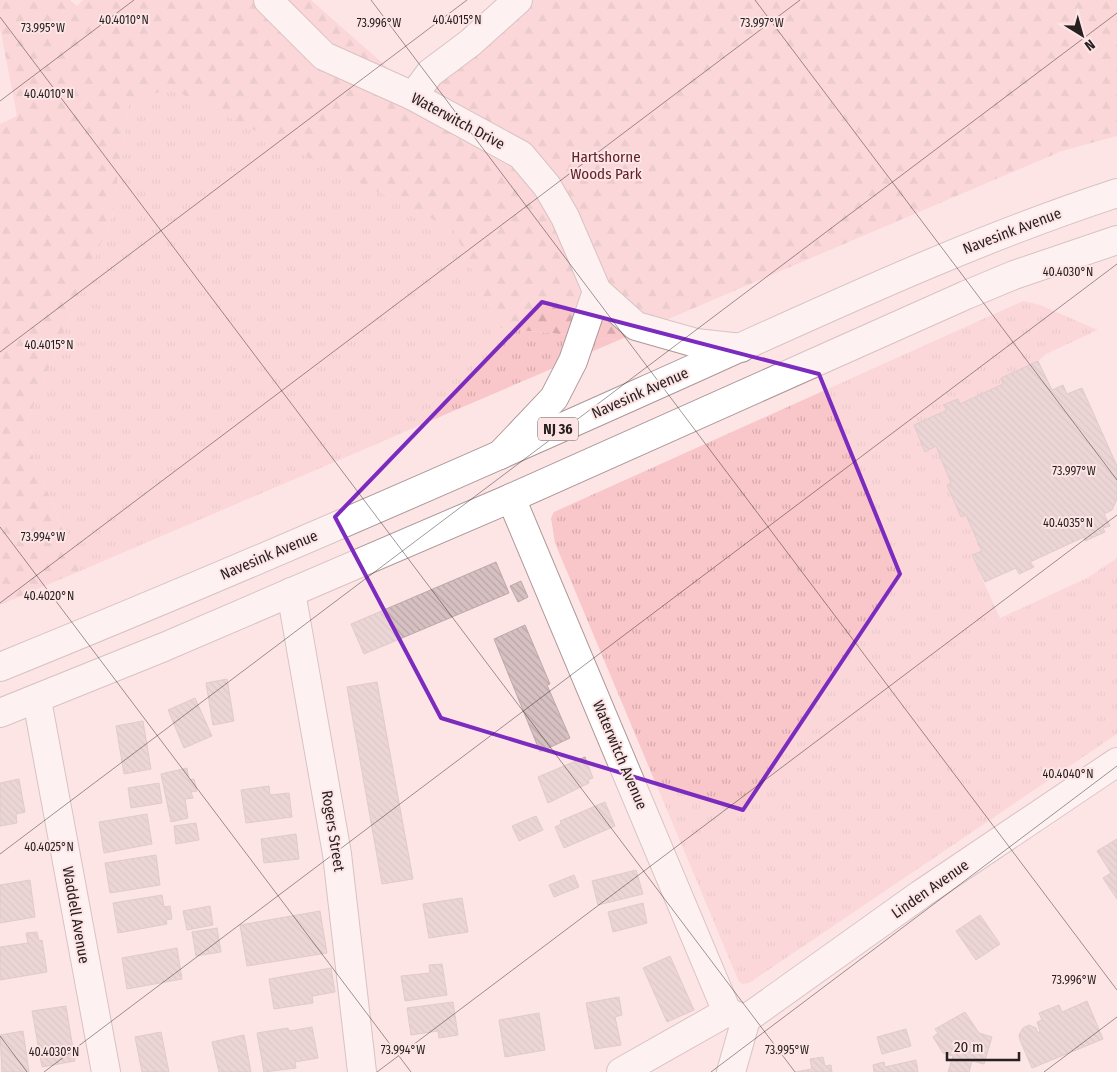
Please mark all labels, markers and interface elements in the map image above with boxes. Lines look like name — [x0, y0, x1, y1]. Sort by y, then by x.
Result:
north arrow — [1057, 10, 1107, 60]
text: 40.4010°N — [99, 13, 149, 27]
text: 40.4015°N — [433, 13, 481, 27]
text: 73.996°W — [357, 16, 401, 30]
text: 73.997°W — [740, 16, 784, 30]
text: 73.995°W — [21, 21, 65, 35]
text: N — [1081, 36, 1098, 54]
text: 40.4010°N — [24, 87, 74, 101]
street label: Waterwitch Drive — [408, 89, 508, 153]
park label: Hartshorne Woods Park — [570, 148, 642, 183]
street label: Navesink Avenue — [960, 204, 1064, 258]
text: 40.4030°N — [1043, 265, 1093, 279]
text: 40.4015°N — [25, 338, 73, 352]
street label: Navesink Avenue — [589, 364, 691, 422]
road number: NJ 36 — [538, 418, 578, 440]
text: 73.997°W — [1052, 464, 1096, 478]
text: 40.4035°N — [1043, 516, 1093, 530]
street label: Navesink Avenue — [218, 526, 320, 584]
text: 73.994°W — [21, 530, 65, 544]
text: 40.4020°N — [24, 589, 74, 603]
street label: Waterwitch Avenue — [589, 698, 651, 812]
text: 40.4040°N — [1042, 767, 1094, 781]
street label: Rogers Street — [318, 789, 348, 873]
text: 40.4025°N — [24, 840, 74, 854]
street label: Linden Avenue — [888, 856, 972, 922]
street label: Waddell Avenue — [59, 865, 93, 965]
text: 73.996°W — [1052, 973, 1096, 987]
scale bar — [947, 1030, 1020, 1062]
text: 20 m — [954, 1038, 984, 1056]
text: 73.994°W — [381, 1043, 425, 1057]
text: 73.995°W — [765, 1043, 809, 1057]
text: 40.4030°N — [29, 1045, 79, 1059]

